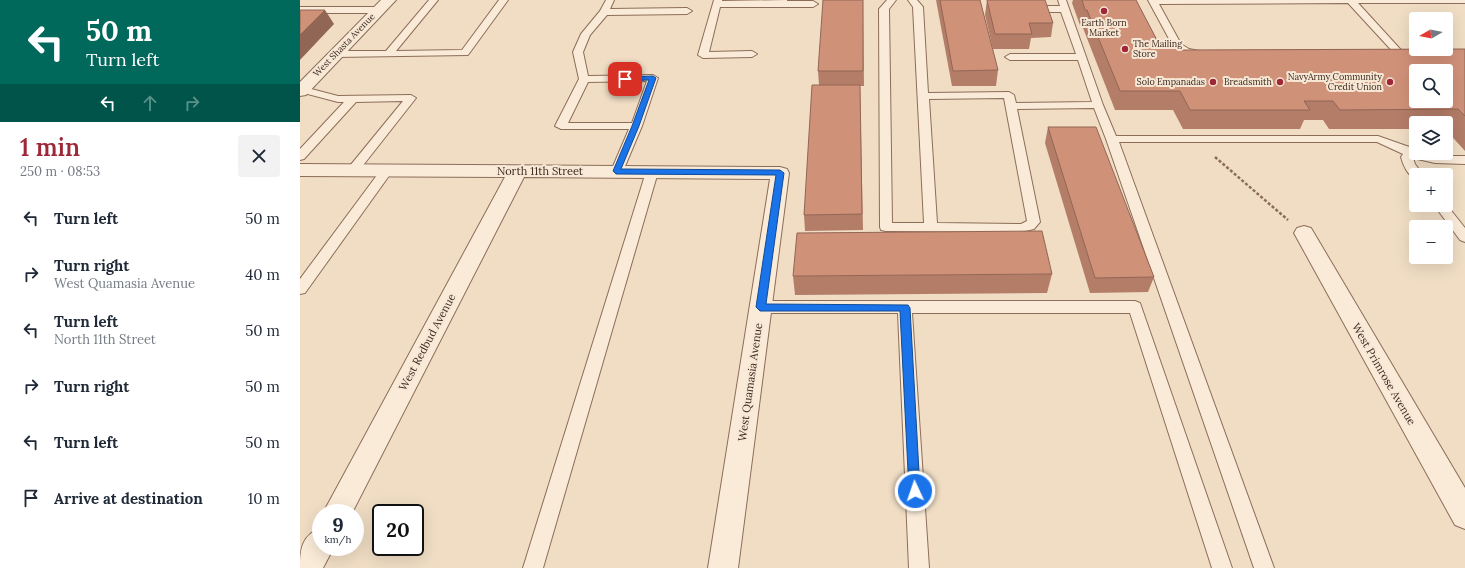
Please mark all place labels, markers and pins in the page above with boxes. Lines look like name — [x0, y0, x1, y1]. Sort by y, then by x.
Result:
marker: Earth Born Market — [1099, 6, 1109, 16]
place label: Earth Born Market — [1081, 17, 1127, 38]
place label: The Mailing Store — [1133, 38, 1183, 59]
marker: The Mailing Store — [1120, 44, 1130, 54]
pin — [608, 62, 642, 96]
place label: NavyArmy Community Credit Union — [1288, 71, 1383, 92]
place label: Solo Empanadas — [1137, 76, 1205, 87]
place label: Breadsmith — [1224, 76, 1273, 87]
marker: Solo Empanadas — [1208, 77, 1218, 87]
marker: Breadsmith — [1275, 77, 1285, 87]
marker: NavyArmy Community Credit Union — [1385, 77, 1395, 87]

